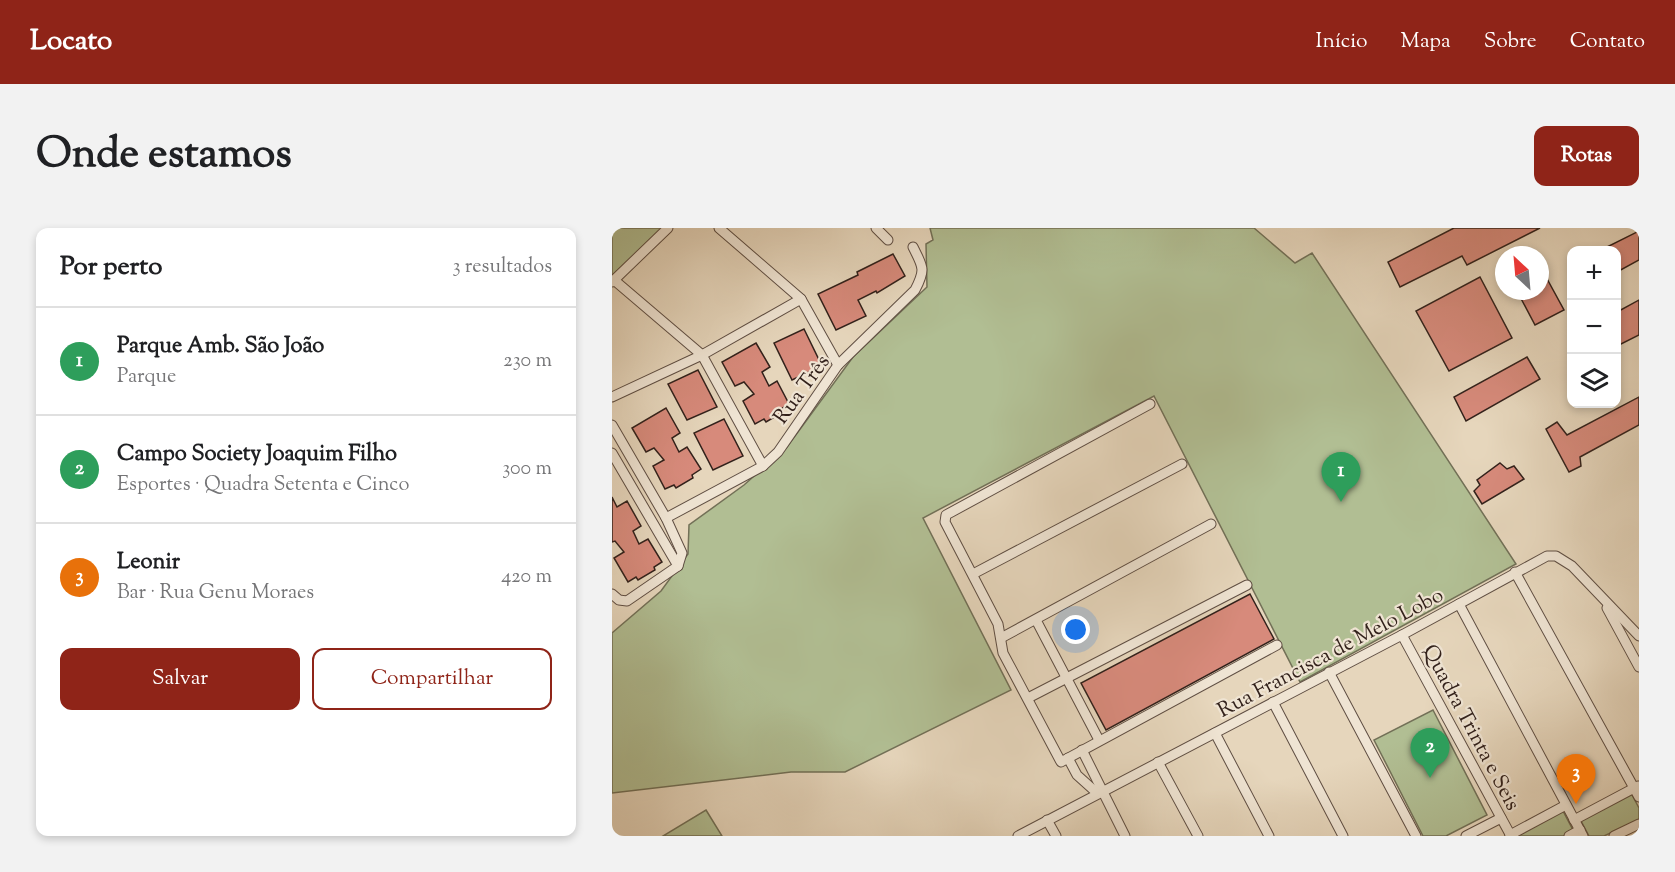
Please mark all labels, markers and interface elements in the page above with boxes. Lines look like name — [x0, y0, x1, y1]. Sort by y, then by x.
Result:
text: Locato — [30, 22, 112, 62]
text: Início — [1316, 27, 1368, 57]
text: Mapa — [1401, 27, 1451, 57]
text: Sobre — [1484, 27, 1537, 57]
text: Contato — [1570, 27, 1645, 57]
text: Onde estamos — [36, 126, 292, 186]
button: Rotas — [1534, 126, 1639, 186]
north arrow — [1495, 246, 1549, 300]
map controls — [1567, 246, 1621, 408]
button: + — [1567, 246, 1621, 300]
text: Por perto — [60, 249, 162, 286]
text: 3 resultados — [452, 253, 552, 282]
button: − — [1567, 300, 1621, 354]
text: Parque Amb. São João — [117, 331, 324, 363]
text: 1 — [76, 347, 83, 376]
text: 230 m — [503, 347, 552, 376]
street label: Rua Três — [767, 349, 838, 431]
button: layers — [1567, 354, 1621, 408]
text: Parque — [117, 363, 176, 392]
text: Campo Society Joaquim Filho — [117, 439, 397, 471]
pin: 1 — [1322, 452, 1360, 502]
text: 2 — [75, 455, 84, 484]
text: 300 m — [502, 455, 552, 484]
text: Esportes · Quadra Setenta e Cinco — [117, 471, 409, 500]
text: Leonir — [117, 547, 180, 579]
text: 3 — [75, 563, 84, 592]
text: 420 m — [501, 563, 552, 592]
text: Bar · Rua Genu Moraes — [117, 579, 314, 608]
street label: Rua Francisca de Melo Lobo — [1213, 581, 1449, 726]
your location — [1061, 615, 1090, 644]
street label: Quadra Trinta e Seis — [1414, 640, 1527, 816]
button: Salvar — [60, 648, 300, 710]
button: Compartilhar — [312, 648, 552, 710]
pin: 2 — [1410, 728, 1450, 778]
pin: 3 — [1556, 754, 1596, 804]

